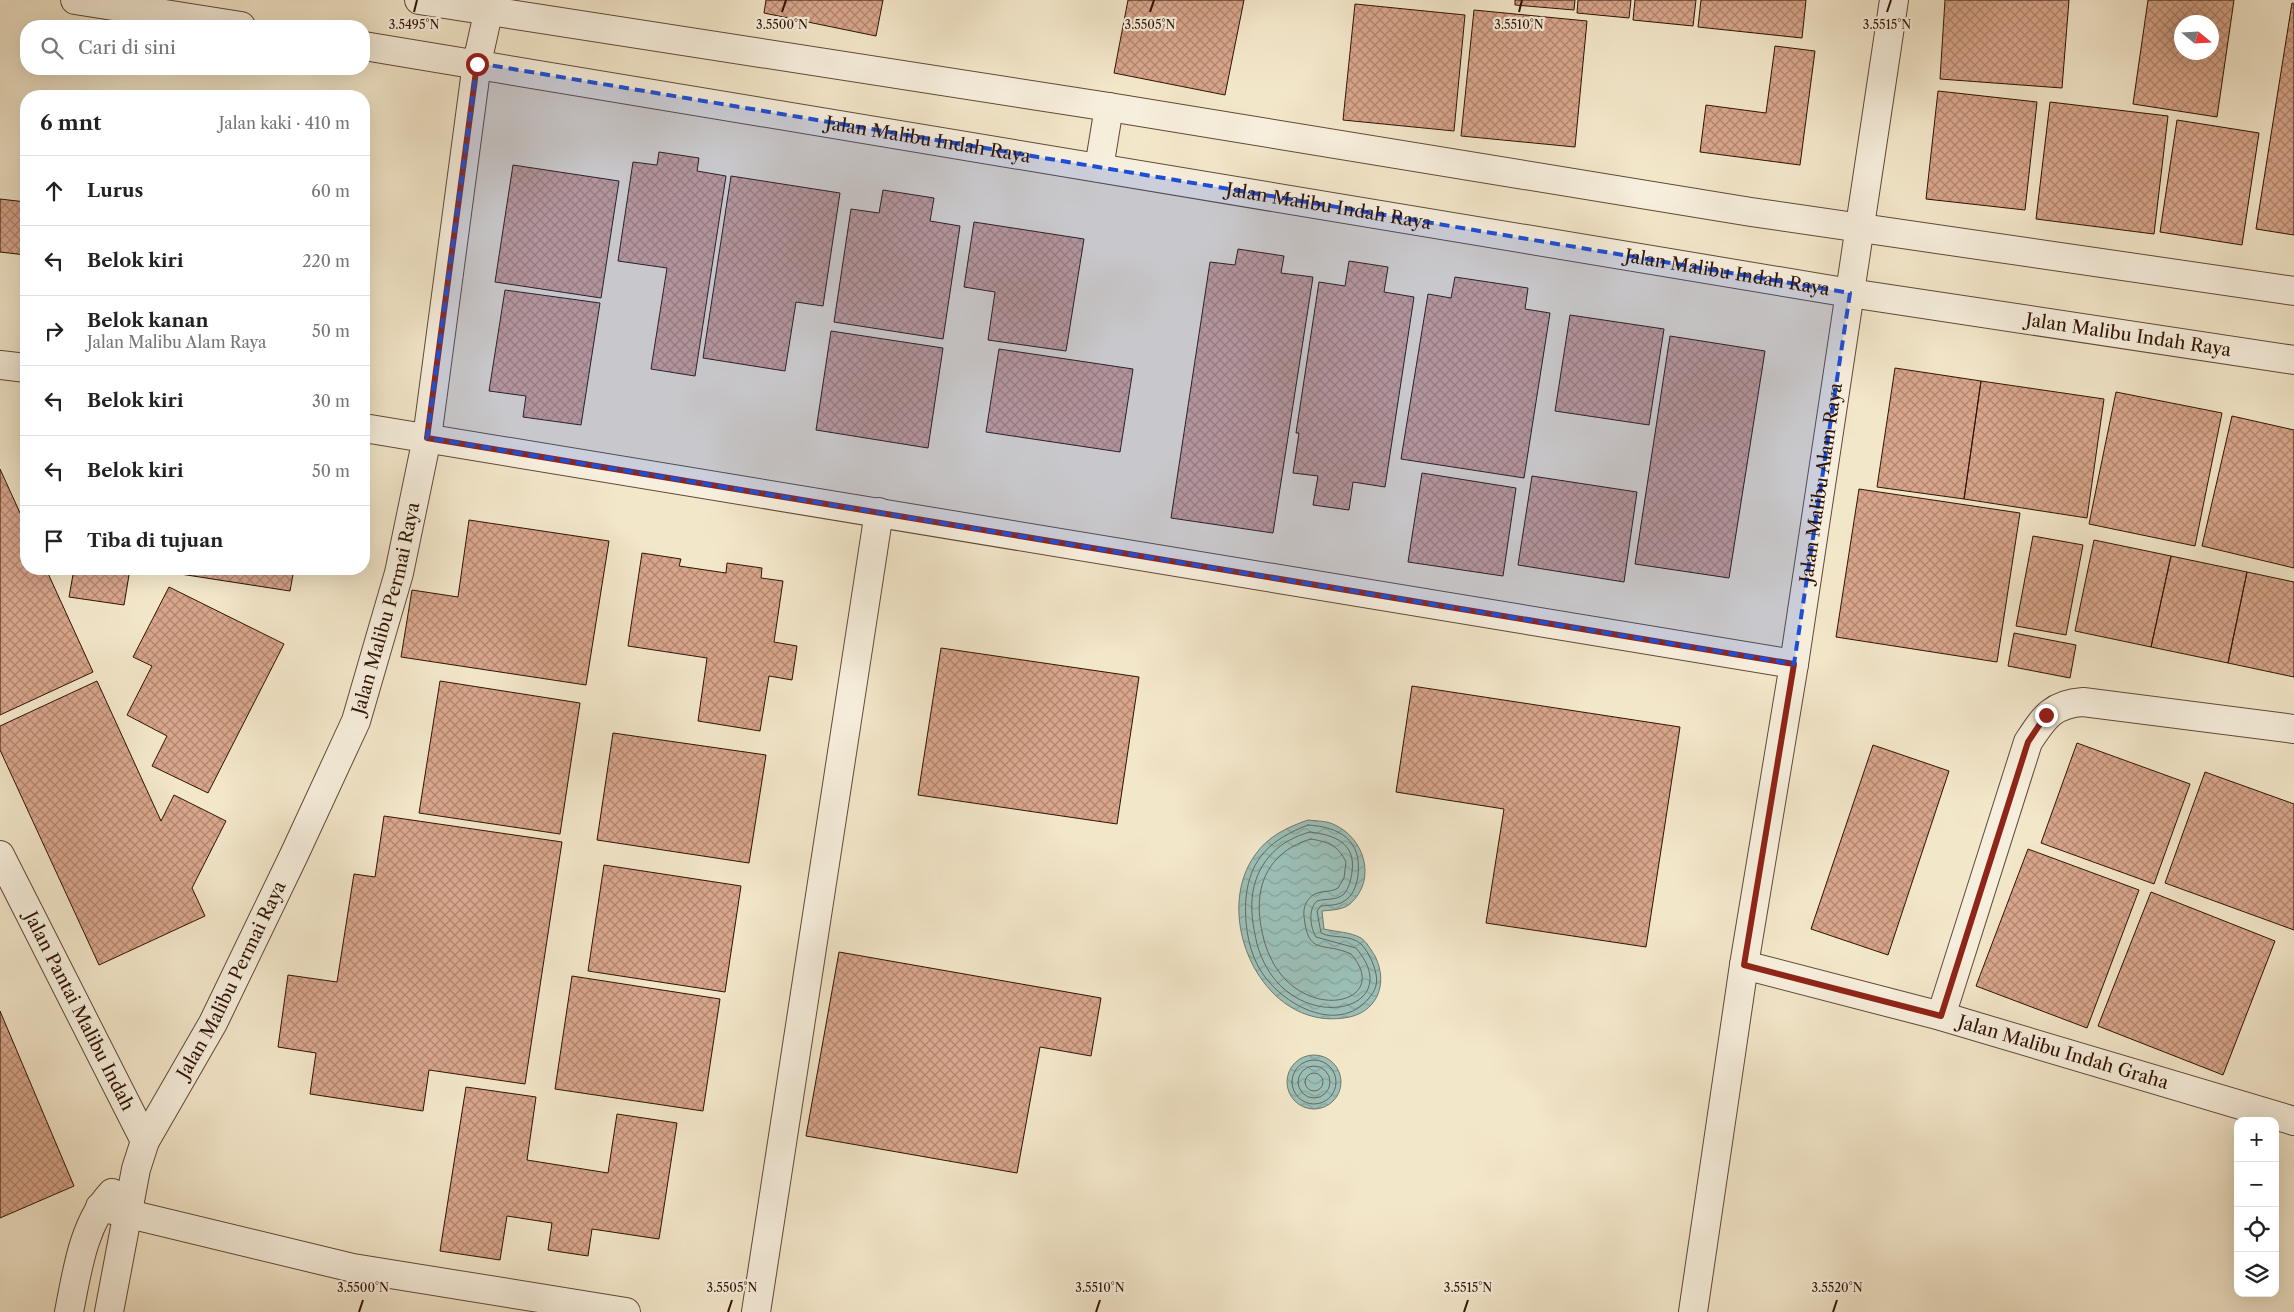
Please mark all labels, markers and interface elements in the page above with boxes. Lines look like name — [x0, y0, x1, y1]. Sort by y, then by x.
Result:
north arrow — [2174, 15, 2219, 60]
text: 3.5495°N — [389, 17, 439, 32]
text: 3.5500°N — [756, 17, 808, 32]
text: 3.5505°N — [1125, 17, 1175, 32]
text: 3.5510°N — [1494, 17, 1544, 32]
text: 3.5515°N — [1863, 17, 1911, 32]
search box — [20, 20, 370, 75]
icon: search — [38, 34, 66, 62]
text: Cari di sini — [78, 36, 176, 59]
route start — [466, 53, 489, 76]
text: 6 mnt — [40, 110, 102, 135]
street label: Jalan Malibu Indah Raya — [821, 111, 1033, 168]
text: Jalan kaki · 410 m — [219, 113, 350, 133]
icon: ahead — [40, 177, 68, 205]
street label: Jalan Malibu Indah Raya — [1222, 178, 1433, 234]
text: Lurus — [87, 179, 143, 202]
text: 60 m — [311, 181, 350, 201]
street label: Jalan Malibu Indah Raya — [1620, 244, 1832, 301]
icon: left — [40, 247, 68, 275]
text: Belok kiri — [87, 249, 184, 272]
text: 220 m — [302, 251, 350, 271]
street label: Jalan Malibu Indah Raya — [2021, 308, 2233, 361]
text: Belok kanan — [87, 309, 209, 332]
icon: right — [40, 317, 68, 345]
text: 50 m — [312, 321, 350, 341]
text: Jalan Malibu Alam Raya — [87, 332, 266, 352]
street label: Jalan Malibu Alam Raya — [1795, 381, 1847, 587]
icon: left — [40, 387, 68, 415]
text: Belok kiri — [87, 389, 184, 412]
text: 30 m — [312, 391, 350, 411]
icon: left — [40, 457, 68, 485]
text: Belok kiri — [87, 459, 184, 482]
text: 50 m — [312, 461, 350, 481]
street label: Jalan Malibu Permai Raya — [347, 500, 424, 720]
icon: arrive — [40, 527, 68, 555]
text: Tiba di tujuan — [87, 529, 223, 552]
route end — [2035, 704, 2058, 727]
street label: Jalan Malibu Permai Raya — [171, 877, 291, 1085]
street label: Jalan Pantai Malibu Indah — [18, 905, 139, 1114]
street label: Jalan Malibu Indah Graha — [1952, 1010, 2172, 1094]
map controls — [2234, 1117, 2279, 1297]
button: + — [2234, 1117, 2279, 1162]
button: − — [2234, 1162, 2279, 1207]
button: locate — [2234, 1207, 2279, 1252]
button: layers — [2234, 1252, 2279, 1297]
text: 3.5500°N — [337, 1280, 389, 1295]
text: 3.5505°N — [707, 1280, 757, 1295]
text: 3.5510°N — [1075, 1280, 1125, 1295]
text: 3.5515°N — [1444, 1280, 1492, 1295]
text: 3.5520°N — [1811, 1280, 1863, 1295]

